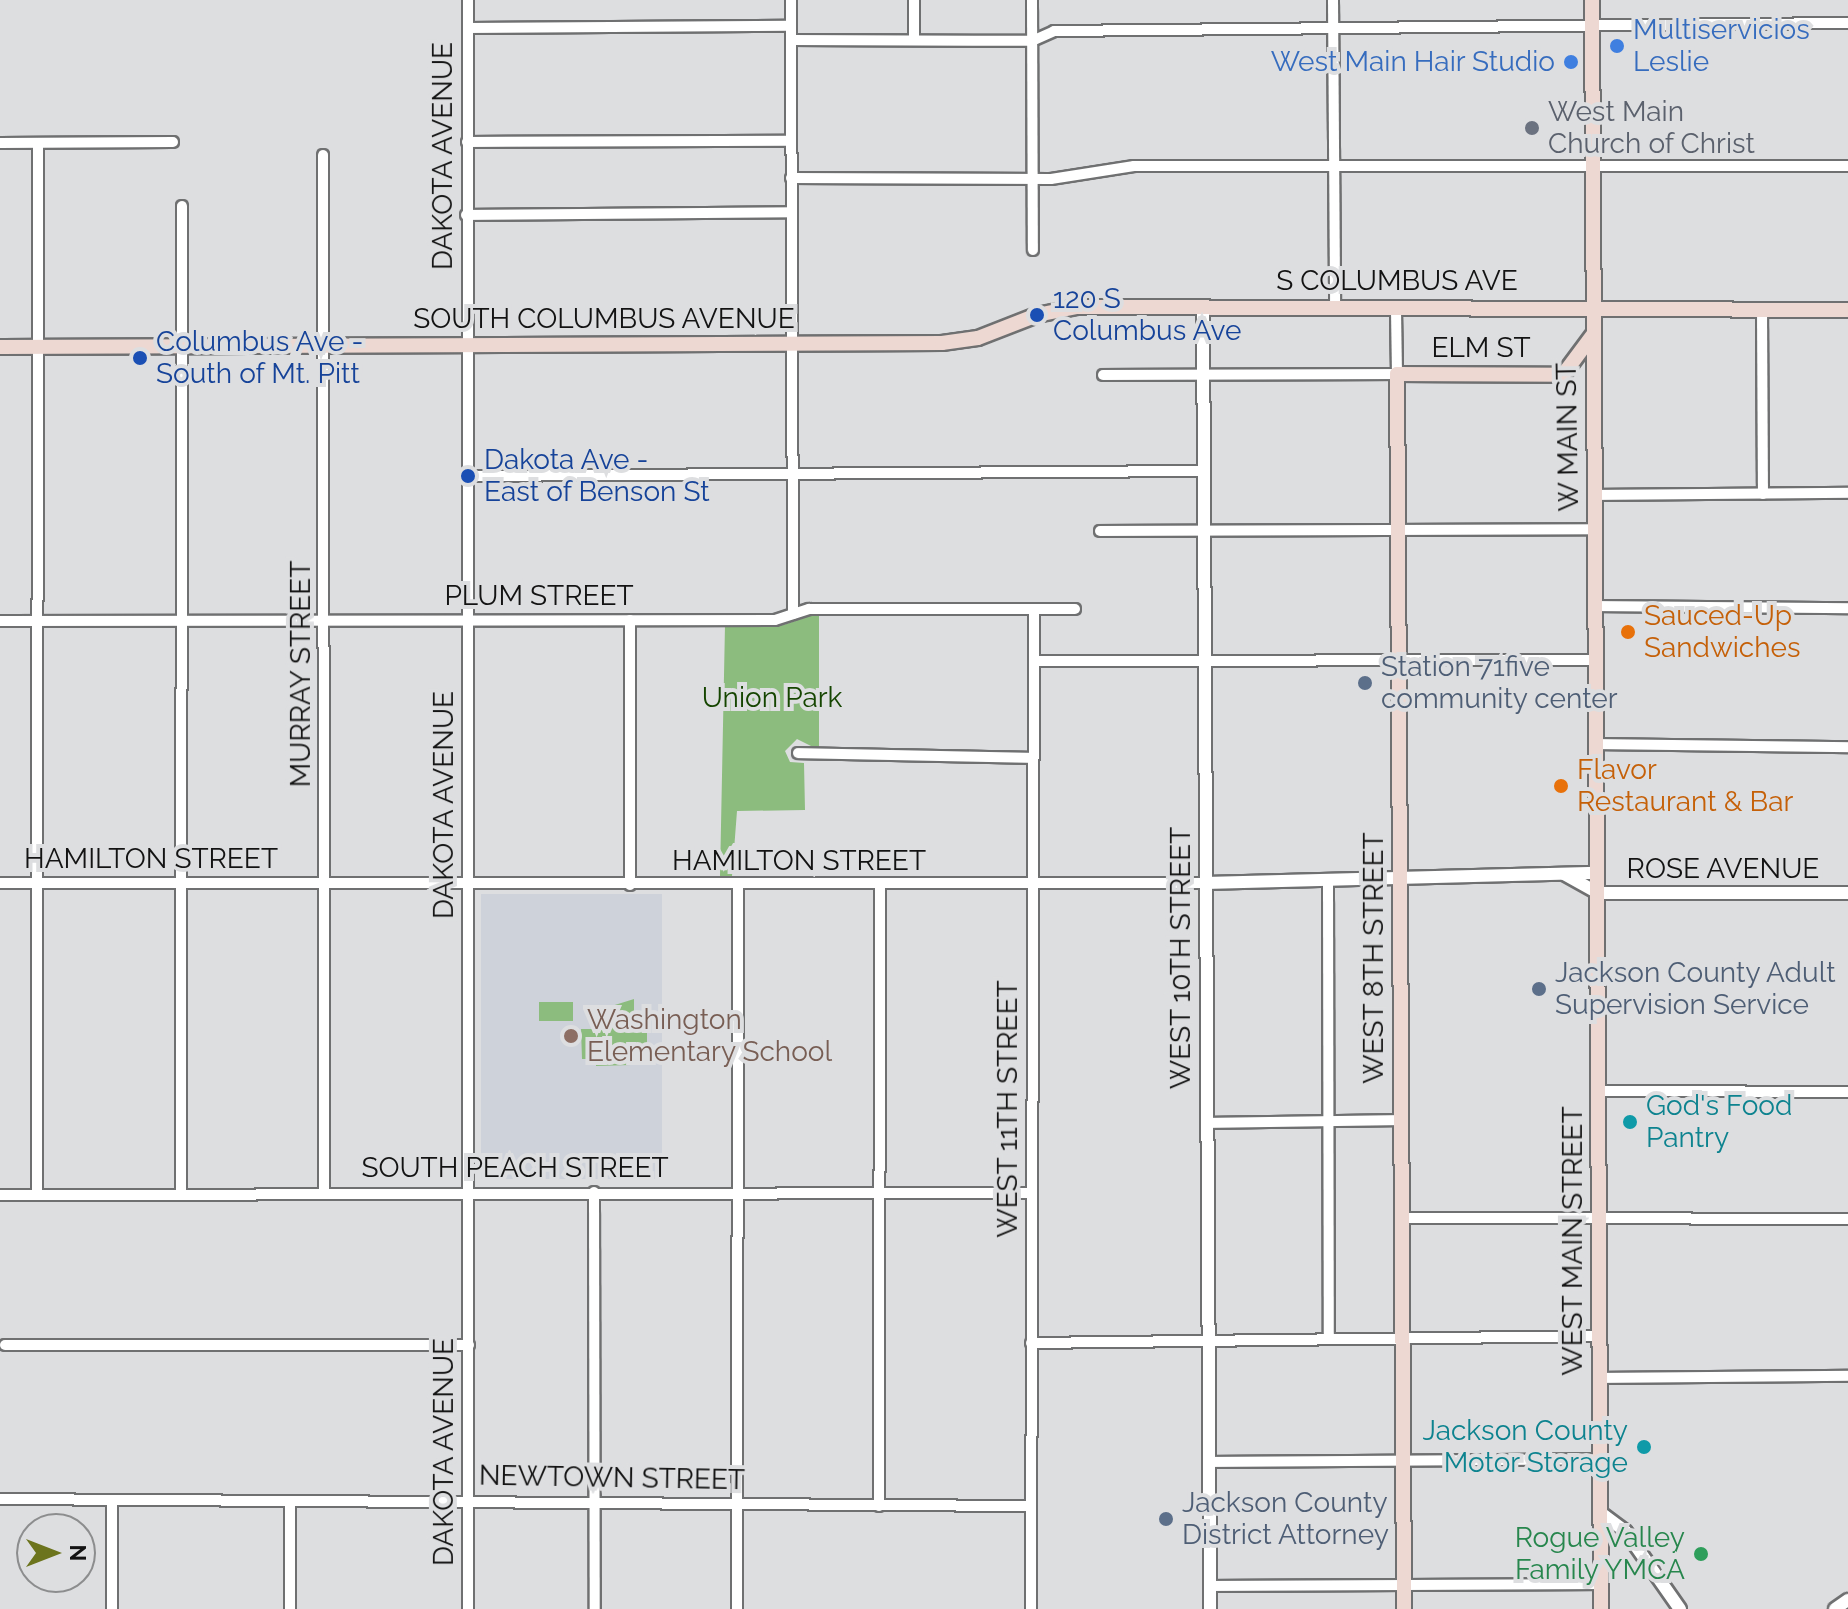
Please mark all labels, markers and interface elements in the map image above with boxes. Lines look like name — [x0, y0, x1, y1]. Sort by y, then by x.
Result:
place label: Multiservicios Leslie — [1633, 13, 1810, 79]
marker: Multiservicios Leslie — [1608, 37, 1626, 55]
street label: DAKOTA AVENUE — [426, 41, 460, 271]
place label: West Main Hair Studio — [1270, 45, 1555, 79]
marker: West Main Hair Studio — [1562, 53, 1580, 71]
place label: West Main Church of Christ — [1548, 95, 1756, 161]
marker: West Main Church of Christ — [1523, 119, 1541, 137]
street label: S COLUMBUS AVE — [1276, 264, 1518, 298]
place label: 120 S Columbus Ave — [1053, 282, 1242, 348]
street label: SOUTH COLUMBUS AVENUE — [413, 302, 795, 336]
marker: 120 S Columbus Ave — [1028, 306, 1046, 324]
place label: Columbus Ave - South of Mt. Pitt — [156, 325, 364, 391]
street label: ELM ST — [1431, 331, 1531, 365]
marker: Columbus Ave - South of Mt. Pitt — [131, 349, 149, 367]
street label: W MAIN ST — [1550, 362, 1586, 512]
place label: Dakota Ave - East of Benson St — [484, 443, 710, 509]
marker: Dakota Ave - East of Benson St — [459, 467, 477, 485]
street label: MURRAY STREET — [284, 560, 318, 788]
street label: PLUM STREET — [444, 579, 634, 613]
place label: Sauced-Up Sandwiches — [1644, 599, 1801, 665]
marker: Sauced-Up Sandwiches — [1619, 623, 1637, 641]
place label: Station 71five community center — [1381, 650, 1618, 716]
marker: Station 71five community center — [1356, 674, 1374, 692]
park label: Union Park — [702, 681, 842, 715]
street label: DAKOTA AVENUE — [427, 690, 461, 920]
place label: Flavor Restaurant & Bar — [1577, 753, 1793, 819]
marker: Flavor Restaurant & Bar — [1552, 777, 1570, 795]
street label: WEST 10TH STREET — [1164, 826, 1198, 1090]
street label: WEST 8TH STREET — [1357, 832, 1391, 1084]
street label: HAMILTON STREET — [24, 842, 278, 876]
street label: HAMILTON STREET — [672, 844, 926, 878]
street label: ROSE AVENUE — [1626, 852, 1820, 886]
place label: Jackson County Adult Supervision Service — [1555, 956, 1837, 1022]
street label: WEST 11TH STREET — [991, 980, 1025, 1238]
marker: Jackson County Adult Supervision Service — [1530, 980, 1548, 998]
place label: Washington Elementary School — [587, 1003, 833, 1069]
marker: Washington Elementary School — [562, 1027, 580, 1045]
place label: God's Food Pantry — [1646, 1089, 1792, 1155]
street label: WEST MAIN STREET — [1556, 1106, 1590, 1376]
marker: God's Food Pantry — [1621, 1113, 1639, 1131]
street label: SOUTH PEACH STREET — [361, 1151, 669, 1185]
street label: DAKOTA AVENUE — [427, 1337, 461, 1567]
place label: Jackson County Motor Storage — [1422, 1414, 1628, 1480]
marker: Jackson County Motor Storage — [1635, 1438, 1653, 1456]
street label: NEWTOWN STREET — [479, 1459, 745, 1497]
place label: Jackson County District Attorney — [1182, 1486, 1390, 1552]
marker: Jackson County District Attorney — [1157, 1510, 1175, 1528]
north arrow — [16, 1513, 96, 1593]
place label: Rogue Valley Family YMCA — [1513, 1521, 1685, 1587]
text: N — [65, 1545, 91, 1561]
marker: Rogue Valley Family YMCA — [1692, 1545, 1710, 1563]

